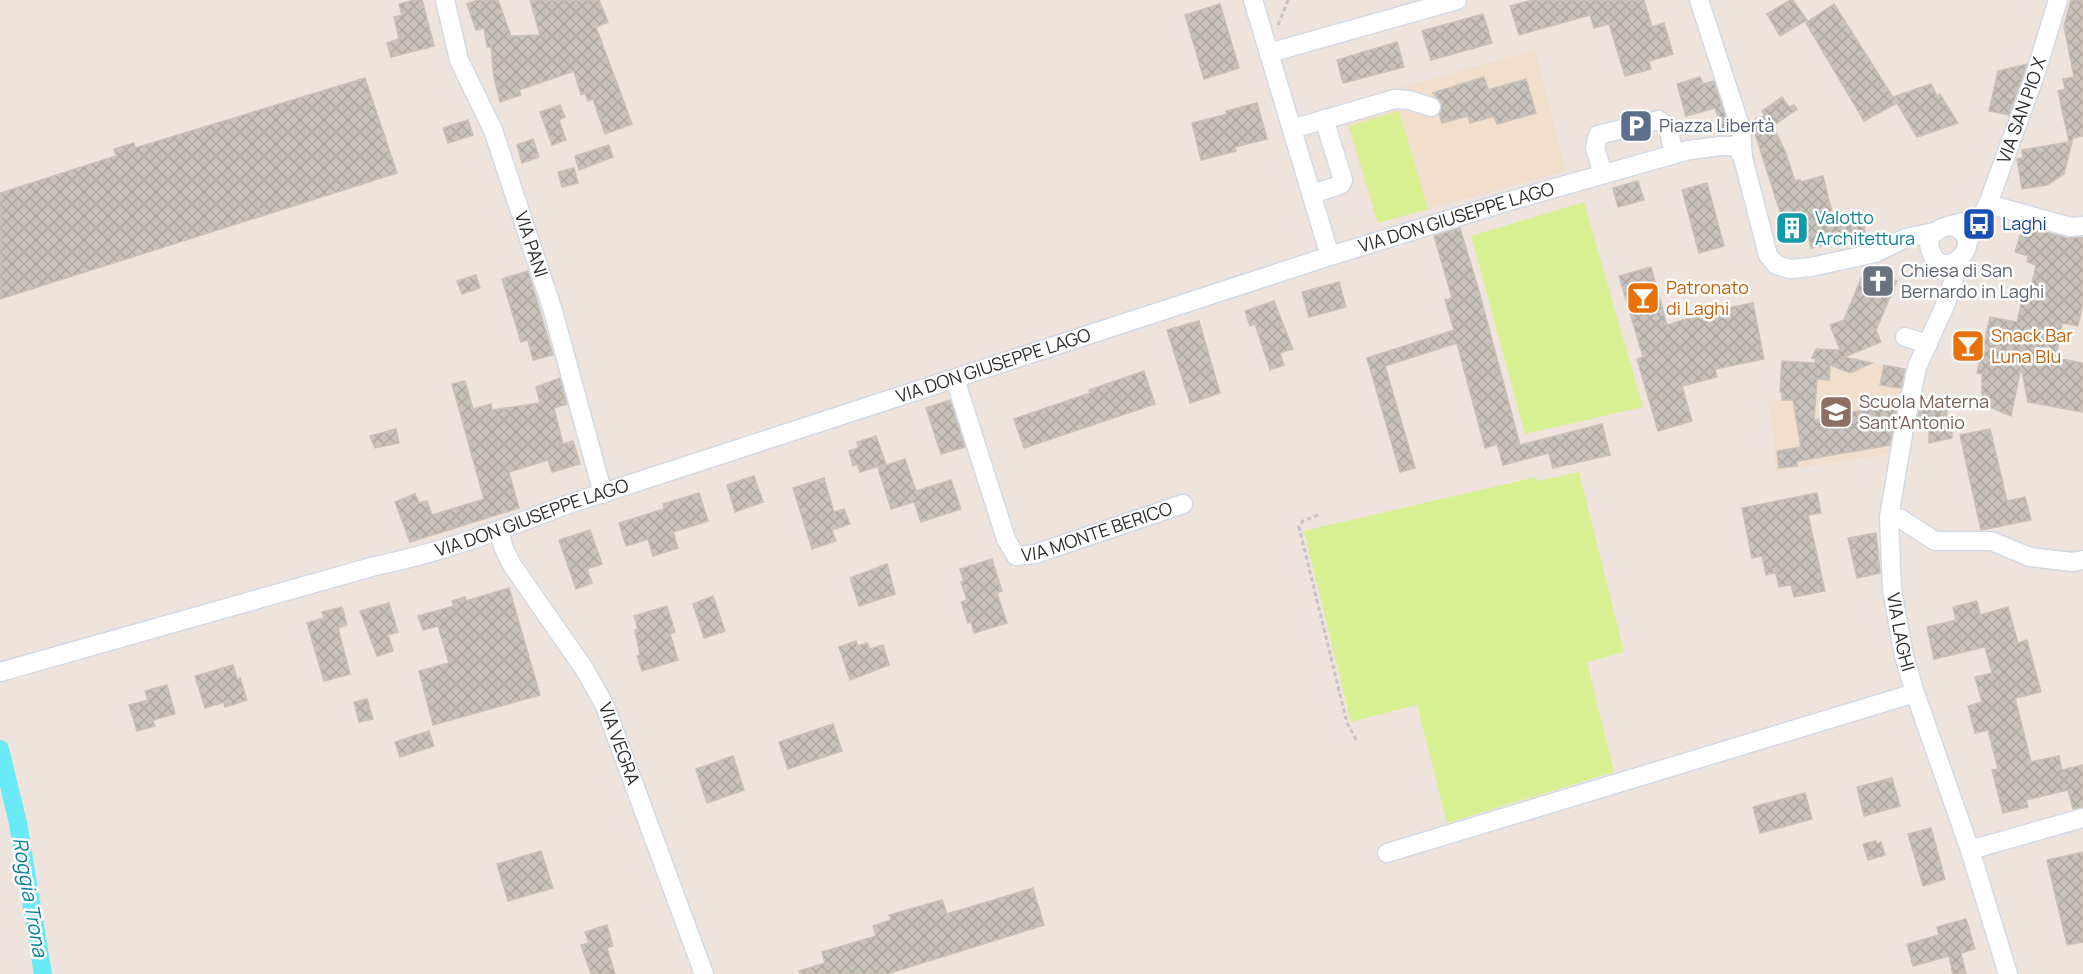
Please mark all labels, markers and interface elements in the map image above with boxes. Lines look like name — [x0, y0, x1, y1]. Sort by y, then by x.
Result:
street label: VIA SAN PIO X — [1991, 54, 2051, 166]
parking icon: Piazza Libertà — [1618, 108, 1654, 144]
place label: Piazza Libertà — [1659, 113, 1774, 137]
street label: VIA DON GIUSEPPE LAGO — [1355, 176, 1557, 258]
place label: Valotto Architettura — [1815, 205, 1915, 250]
bus stop icon: Laghi — [1961, 206, 1997, 242]
street label: VIA PANI — [510, 208, 554, 280]
building icon: Valotto Architettura — [1774, 210, 1810, 246]
place label: Laghi — [2002, 211, 2047, 235]
place label: Chiesa di San Bernardo in Laghi — [1901, 258, 2044, 303]
church icon: Chiesa di San Bernardo in Laghi — [1860, 263, 1896, 299]
place label: Patronato di Laghi — [1666, 275, 1749, 320]
bar icon: Patronato di Laghi — [1625, 280, 1661, 316]
street label: VIA DON GIUSEPPE LAGO — [893, 322, 1093, 408]
place label: Snack Bar Luna Blu — [1991, 323, 2073, 368]
bar icon: Snack Bar Luna Blu — [1950, 328, 1986, 364]
place label: Scuola Materna Sant'Antonio — [1859, 389, 1989, 434]
school or university icon: Scuola Materna Sant'Antonio — [1818, 394, 1854, 430]
street label: VIA DON GIUSEPPE LAGO — [432, 472, 631, 561]
street label: VIA MONTE BERICO — [1020, 496, 1175, 566]
street label: VIA LAGHI — [1882, 591, 1921, 674]
street label: VIA VEGRA — [594, 699, 646, 789]
water label: Roggia Trona — [7, 835, 54, 960]

